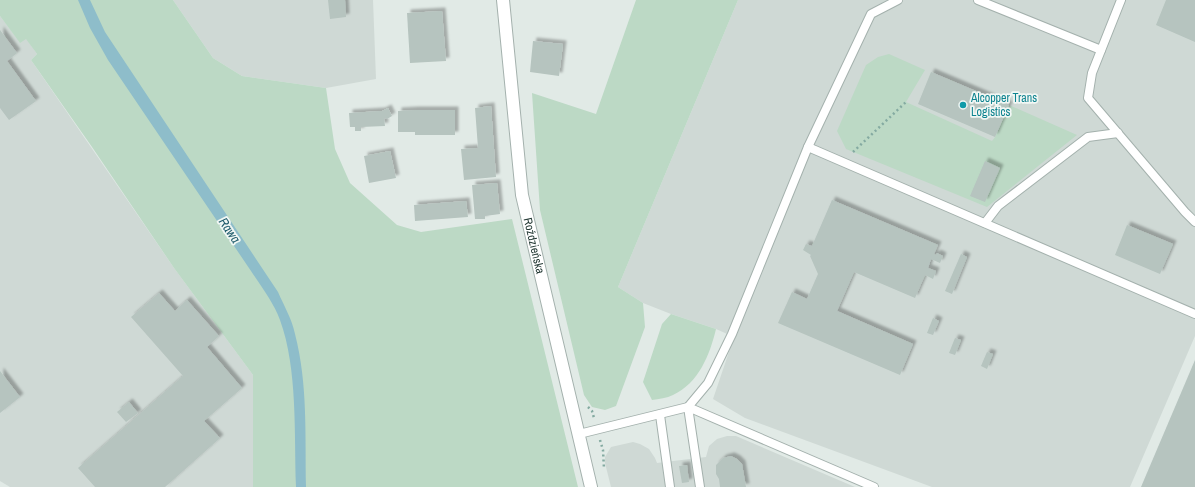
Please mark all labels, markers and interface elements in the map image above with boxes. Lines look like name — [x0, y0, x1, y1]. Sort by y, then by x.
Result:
place label: Alcopper Trans Logistics — [970, 90, 1037, 120]
marker: Alcopper Trans Logistics — [958, 100, 968, 110]
water label: Rawa — [215, 214, 244, 246]
street label: Roździeńska — [520, 216, 548, 276]

